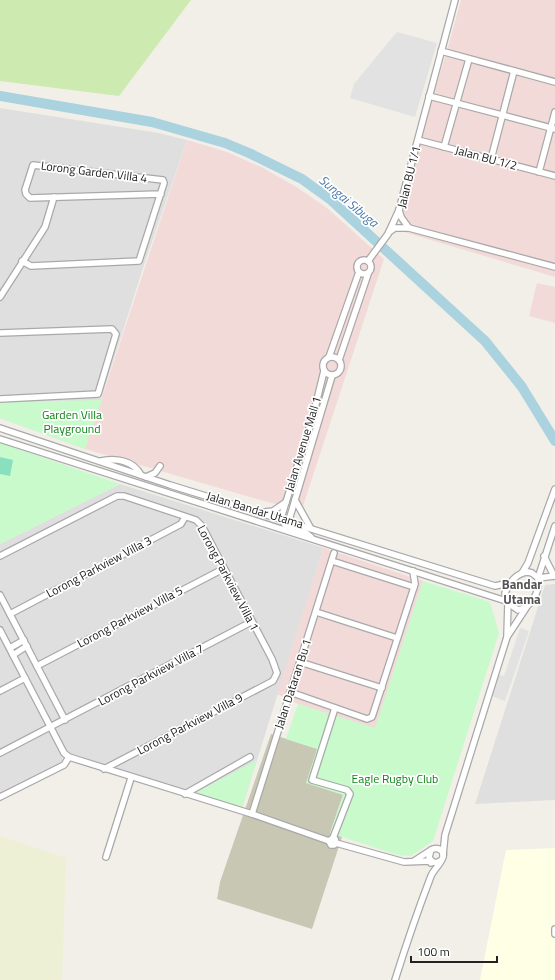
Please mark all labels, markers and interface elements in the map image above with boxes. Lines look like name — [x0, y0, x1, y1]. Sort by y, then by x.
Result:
street label: Jalan BU 1/2 — [453, 140, 519, 175]
street label: Jalan BU 1/1 — [392, 144, 425, 210]
street label: Lorong Garden Villa 4 — [40, 156, 149, 187]
water label: Sungai Sibuga — [315, 170, 384, 233]
street label: Jalan Avenue Mall 1 — [279, 394, 326, 494]
park label: Garden Villa Playground — [42, 405, 102, 438]
street label: Jalan Bandar Utama — [204, 486, 306, 533]
street label: Lorong Parkview Villa 1 — [193, 522, 264, 634]
street label: Lorong Parkview Villa 3 — [43, 531, 155, 602]
district label: Bandar Utama — [502, 574, 542, 609]
street label: Lorong Parkview Villa 5 — [74, 580, 186, 652]
street label: Jalan Dataran Bu 1 — [269, 636, 316, 731]
street label: Lorong Parkview Villa 7 — [95, 639, 207, 710]
street label: Lorong Parkview Villa 9 — [134, 687, 246, 759]
park label: Eagle Rugby Club — [352, 769, 438, 788]
scale bar — [411, 938, 497, 964]
text: 100 m — [417, 942, 450, 961]

